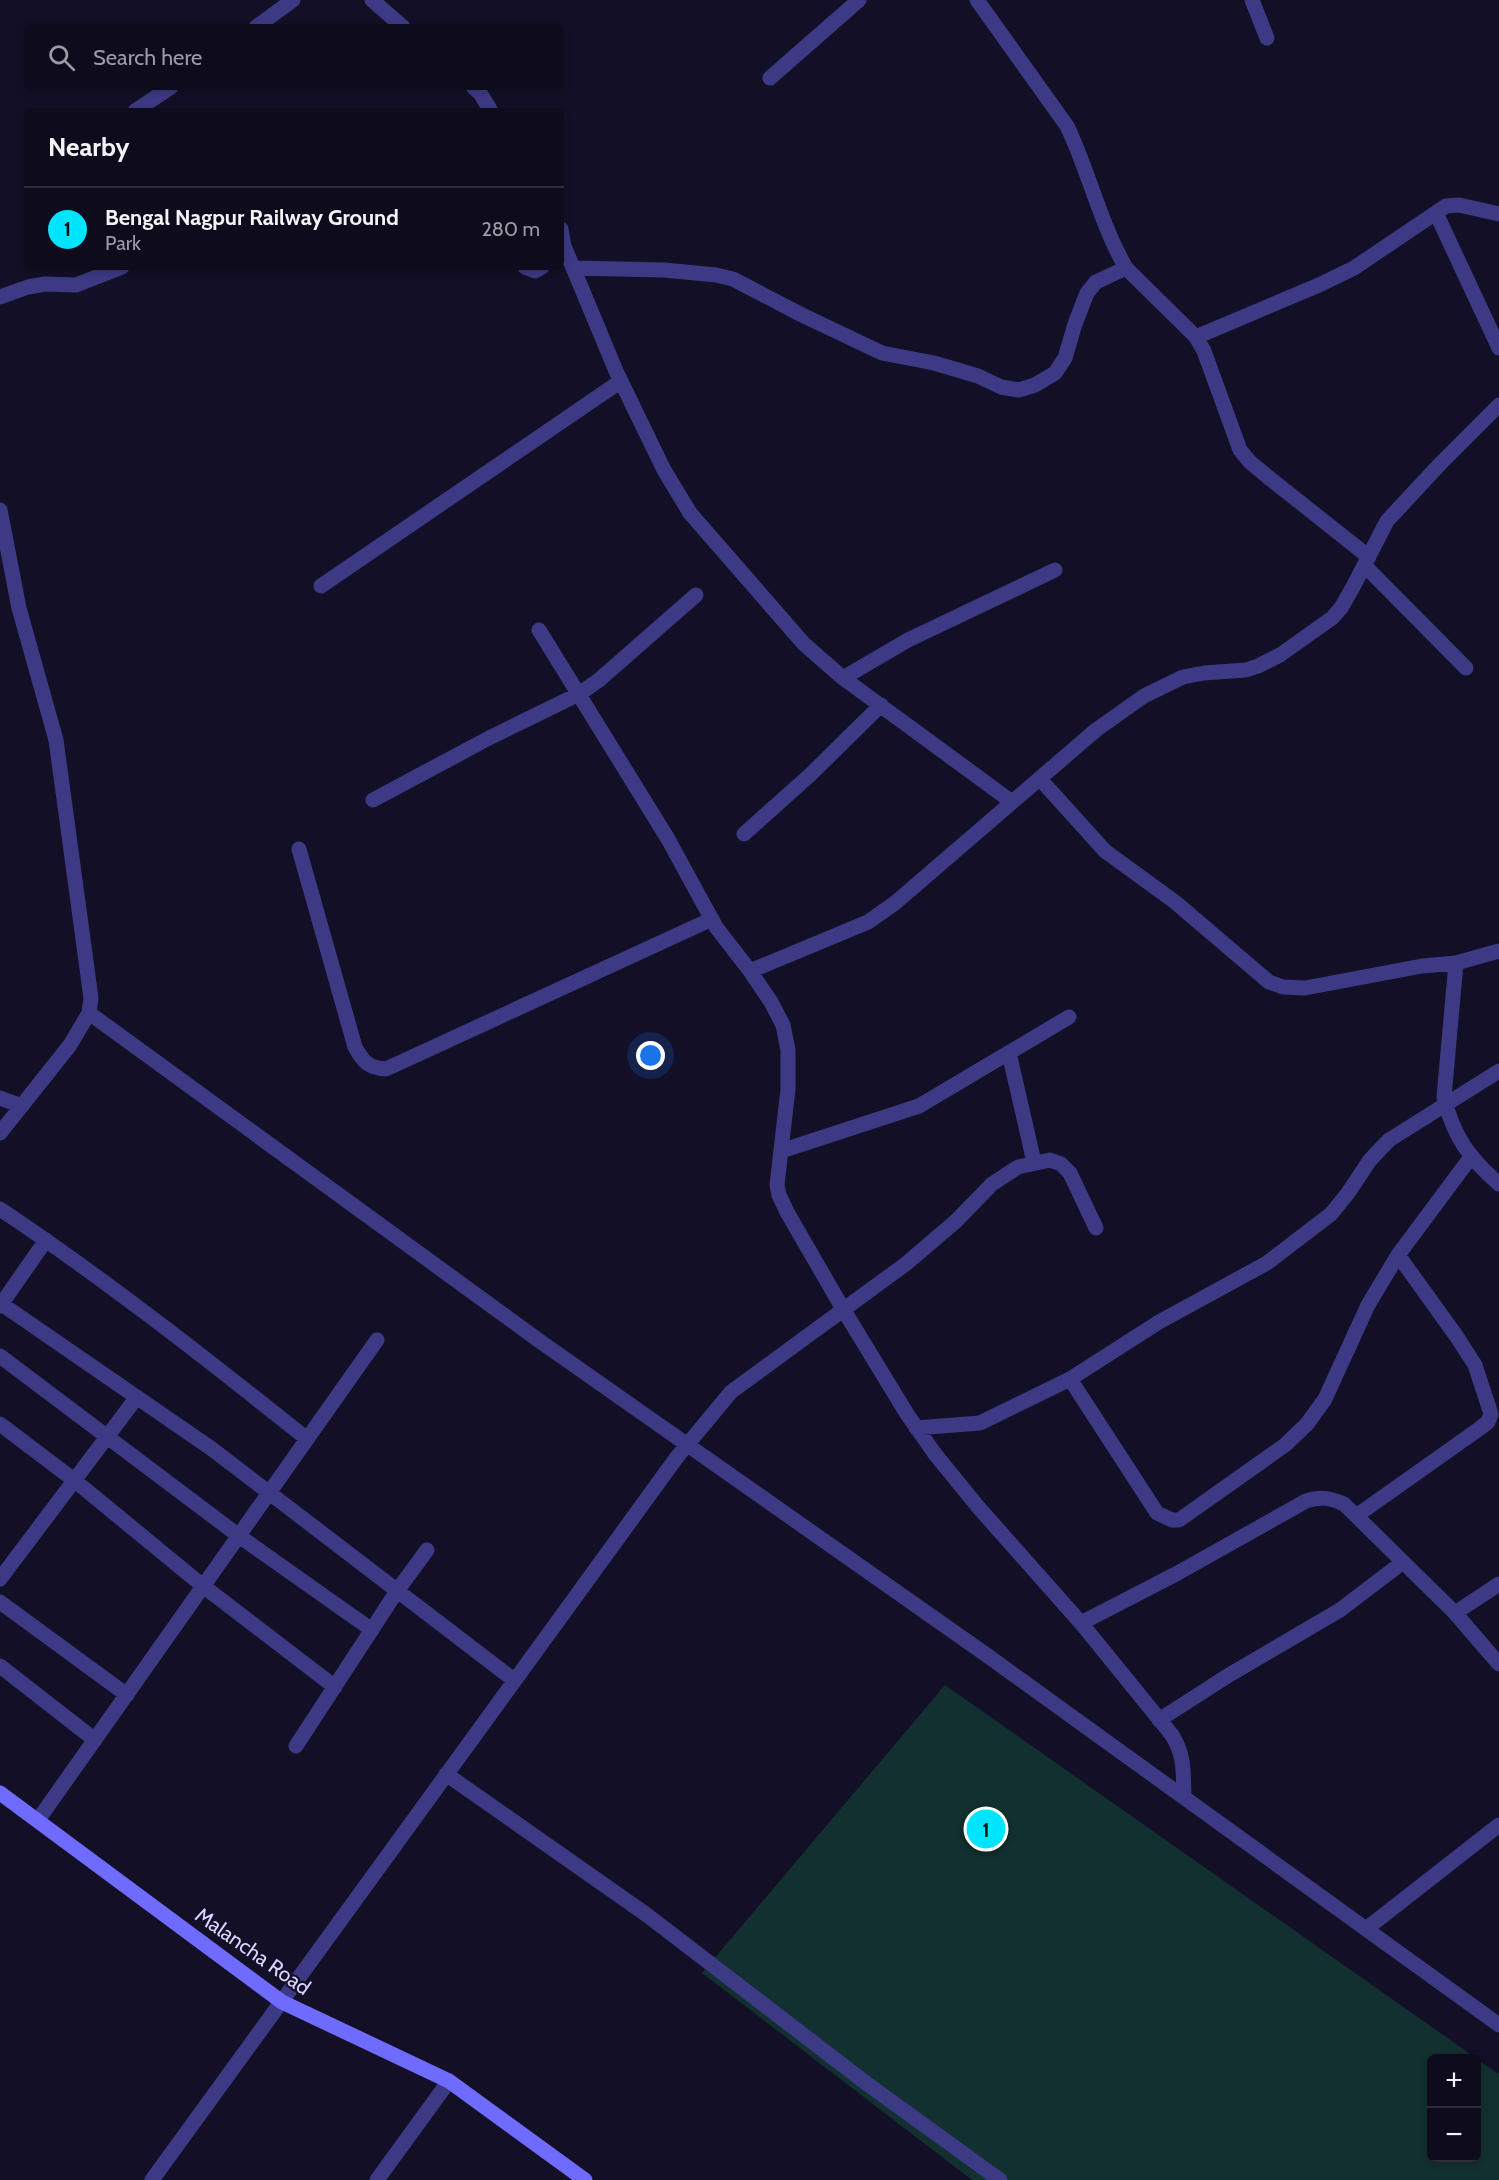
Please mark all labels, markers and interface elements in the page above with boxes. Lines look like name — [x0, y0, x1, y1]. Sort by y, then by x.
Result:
search box — [24, 24, 564, 90]
icon: search — [45, 41, 78, 74]
text: Search here — [93, 44, 202, 71]
text: Nearby — [48, 131, 129, 163]
text: Bengal Nagpur Railway Ground — [105, 204, 399, 231]
text: 1 — [64, 217, 71, 241]
text: 280 m — [481, 217, 540, 241]
text: Park — [105, 231, 141, 255]
your location — [636, 1041, 665, 1070]
pin: 1 — [966, 1806, 1006, 1852]
street label: Malancha Road — [191, 1902, 315, 2000]
map controls — [1427, 2054, 1481, 2162]
button: + — [1427, 2054, 1481, 2108]
button: − — [1427, 2108, 1481, 2162]

